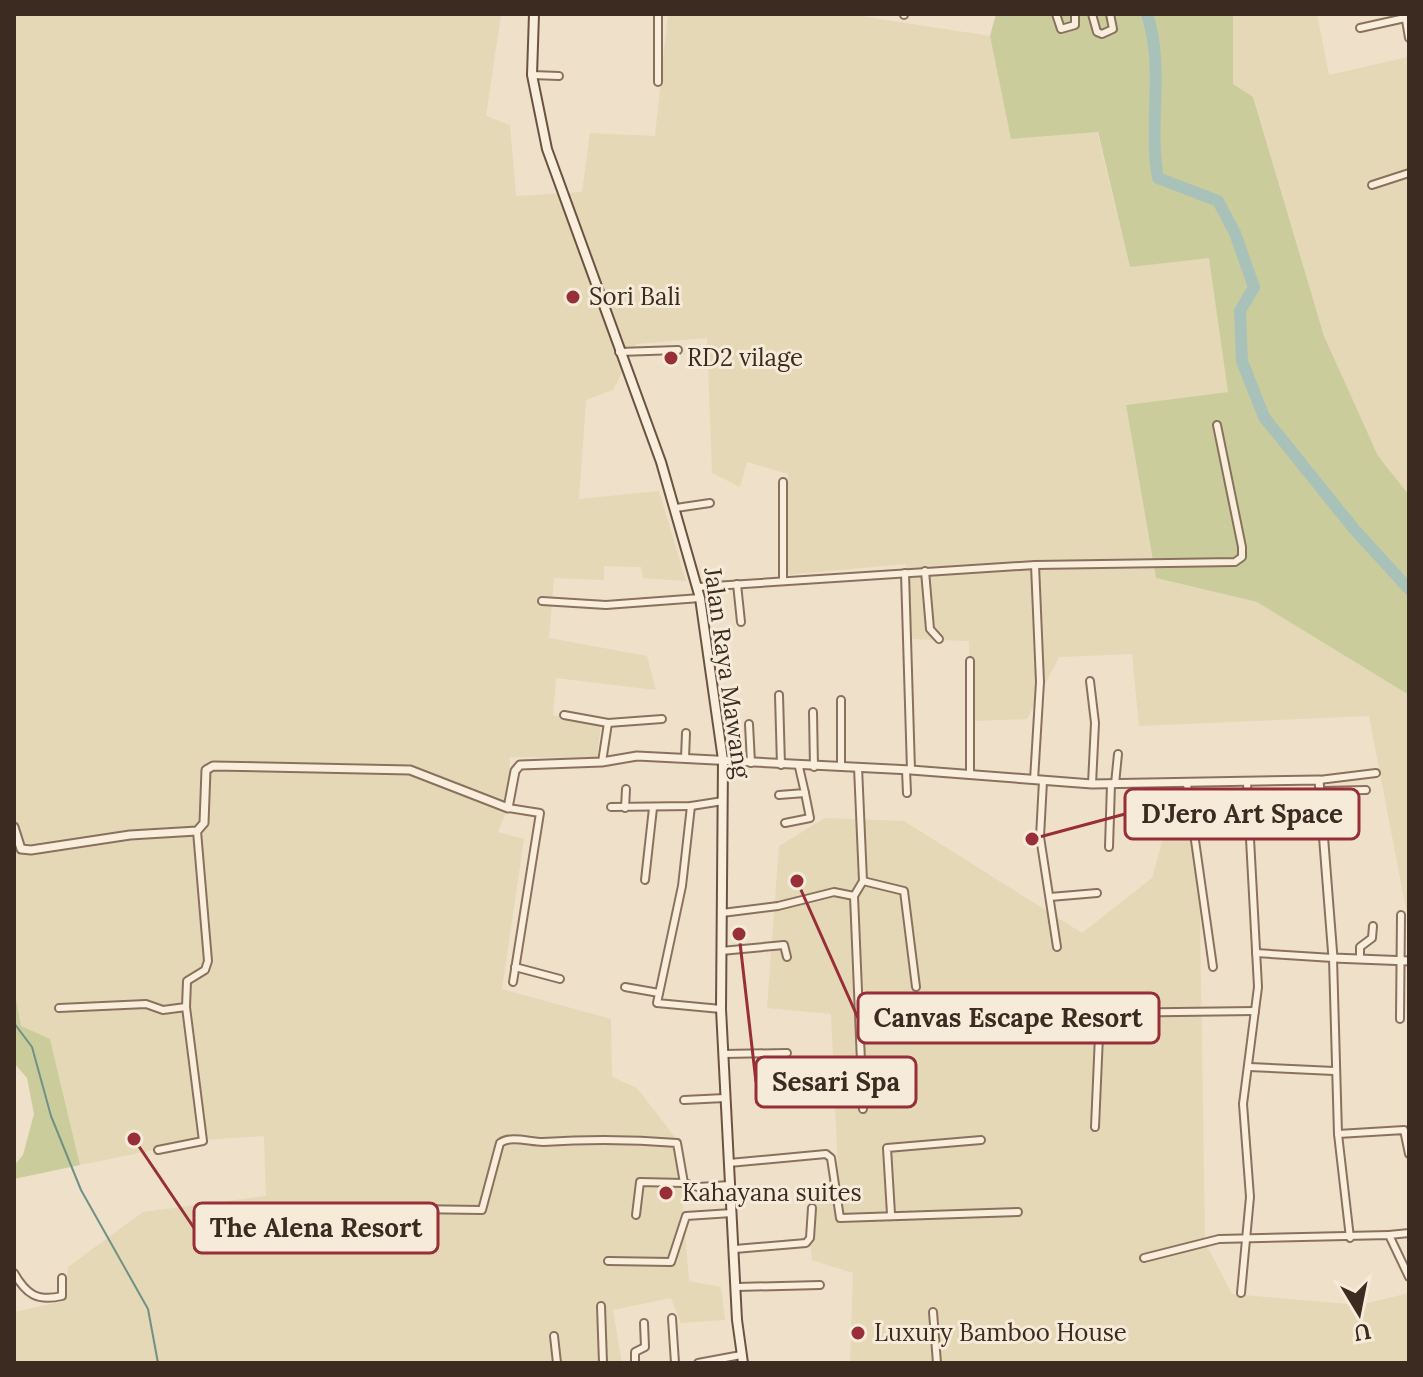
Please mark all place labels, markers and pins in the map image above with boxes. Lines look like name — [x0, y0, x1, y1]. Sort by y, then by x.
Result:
place label: Sori Bali — [589, 281, 681, 312]
marker: Sori Bali — [564, 288, 582, 306]
place label: RD2 vilage — [687, 342, 803, 373]
marker: RD2 vilage — [662, 349, 680, 367]
callout: D'Jero Art Space — [1125, 789, 1359, 839]
callout: Canvas Escape Resort — [858, 993, 1159, 1043]
callout: Sesari Spa — [756, 1057, 916, 1107]
place label: Kahayana suites — [682, 1177, 862, 1208]
marker: Kahayana suites — [657, 1184, 675, 1202]
callout: The Alena Resort — [194, 1203, 438, 1253]
place label: Luxury Bamboo House — [874, 1317, 1127, 1348]
marker: Luxury Bamboo House — [849, 1324, 867, 1342]

